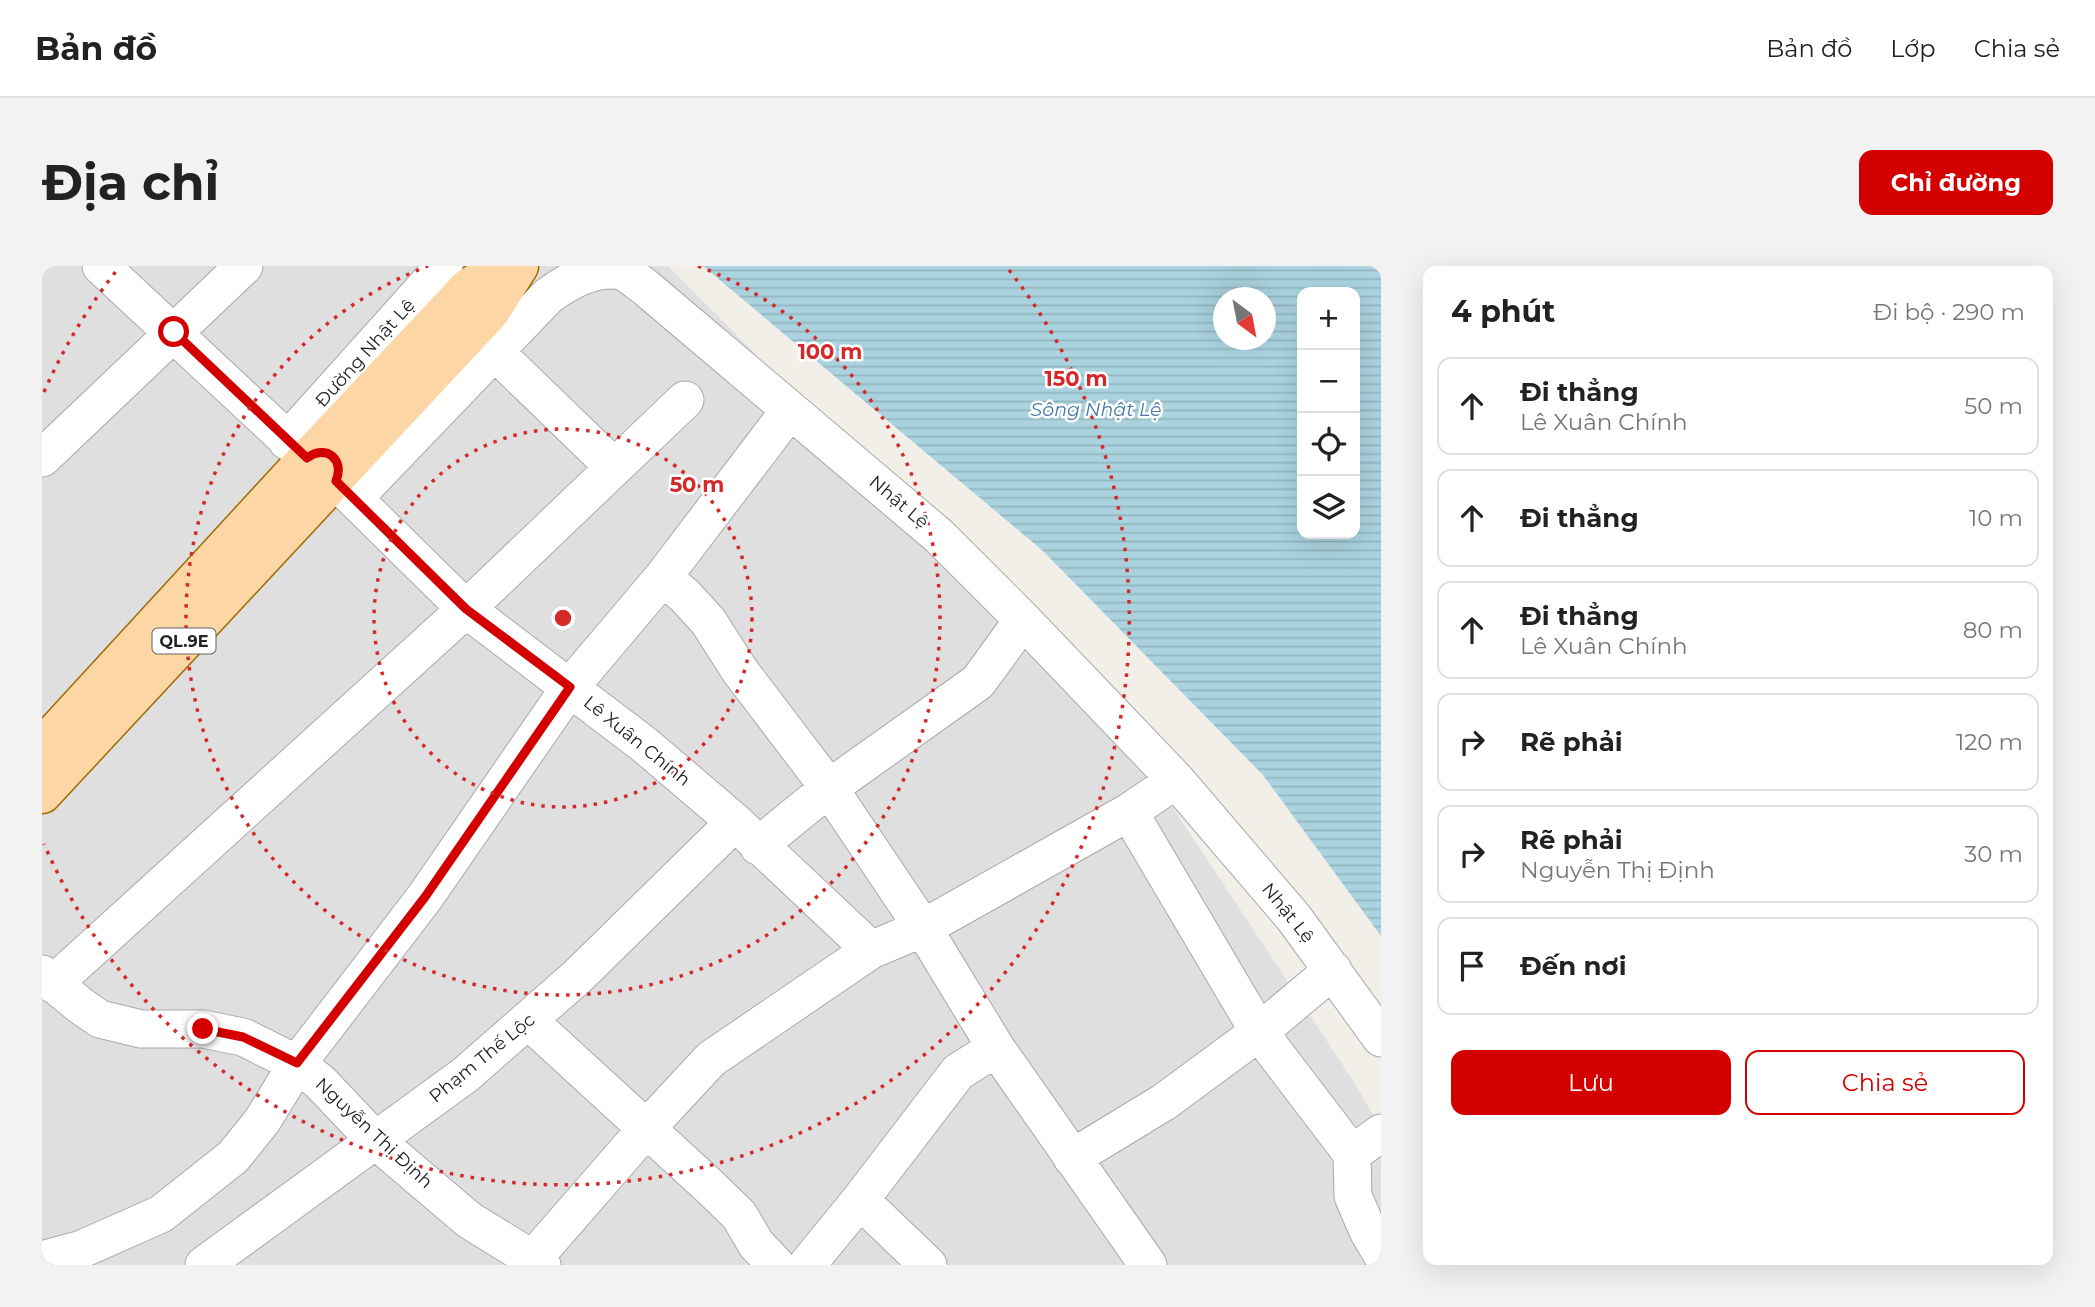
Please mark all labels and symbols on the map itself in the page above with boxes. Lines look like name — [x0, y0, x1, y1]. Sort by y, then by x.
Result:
north arrow — [1213, 287, 1276, 350]
street label: Đường Nhật Lệ — [311, 294, 419, 412]
route start — [158, 316, 189, 347]
text: 100 m — [798, 339, 862, 364]
text: 150 m — [1045, 366, 1107, 391]
water label: Sông Nhật Lệ — [1031, 398, 1161, 421]
street label: Nhật Lệ — [865, 471, 933, 533]
text: 50 m — [670, 472, 724, 497]
centre of rings — [551, 606, 575, 630]
road number: QL.9E — [152, 628, 216, 654]
street label: Lê Xuân Chính — [579, 691, 695, 791]
street label: Nhật Lệ — [1257, 879, 1319, 948]
street label: Phạm Thế Lộc — [425, 1009, 539, 1107]
route end — [187, 1013, 218, 1044]
street label: Nguyễn Thị Định — [311, 1073, 437, 1193]

